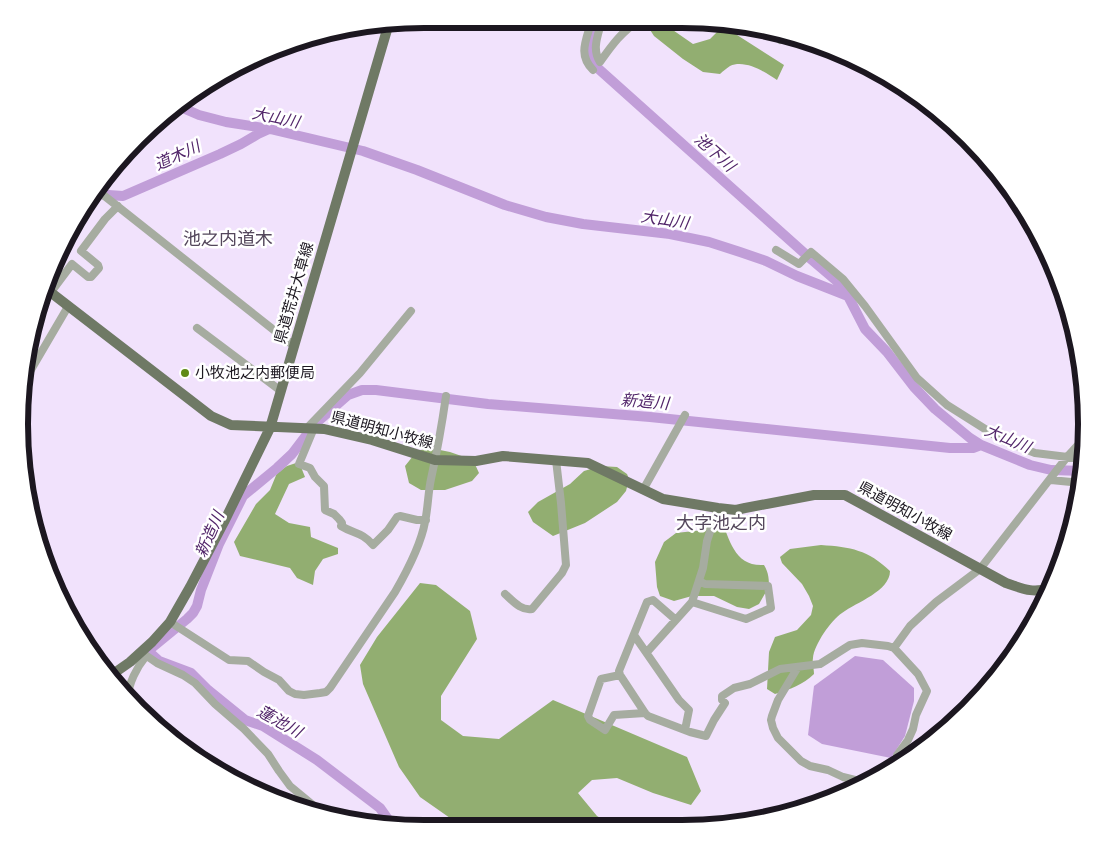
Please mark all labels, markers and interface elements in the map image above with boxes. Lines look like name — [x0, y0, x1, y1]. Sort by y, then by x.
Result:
water label: 大山川 — [250, 103, 303, 133]
water label: 池下川 — [690, 129, 740, 178]
water label: 道木川 — [151, 136, 205, 175]
water label: 大山川 — [640, 206, 692, 234]
district label: 池之内道木 — [183, 228, 273, 250]
street label: 県道荒井大草線 — [271, 240, 317, 346]
place label: 小牧池之内郵便局 — [195, 364, 315, 382]
marker: 小牧池之内郵便局 — [179, 367, 191, 379]
water label: 新造川 — [620, 390, 672, 414]
street label: 県道明知小牧線 — [329, 408, 435, 452]
water label: 大山川 — [982, 420, 1035, 458]
street label: 県道明知小牧線 — [855, 478, 955, 544]
water label: 新造川 — [191, 507, 230, 560]
district label: 大字池之内 — [676, 512, 766, 534]
water label: 蓮池川 — [254, 701, 307, 743]

